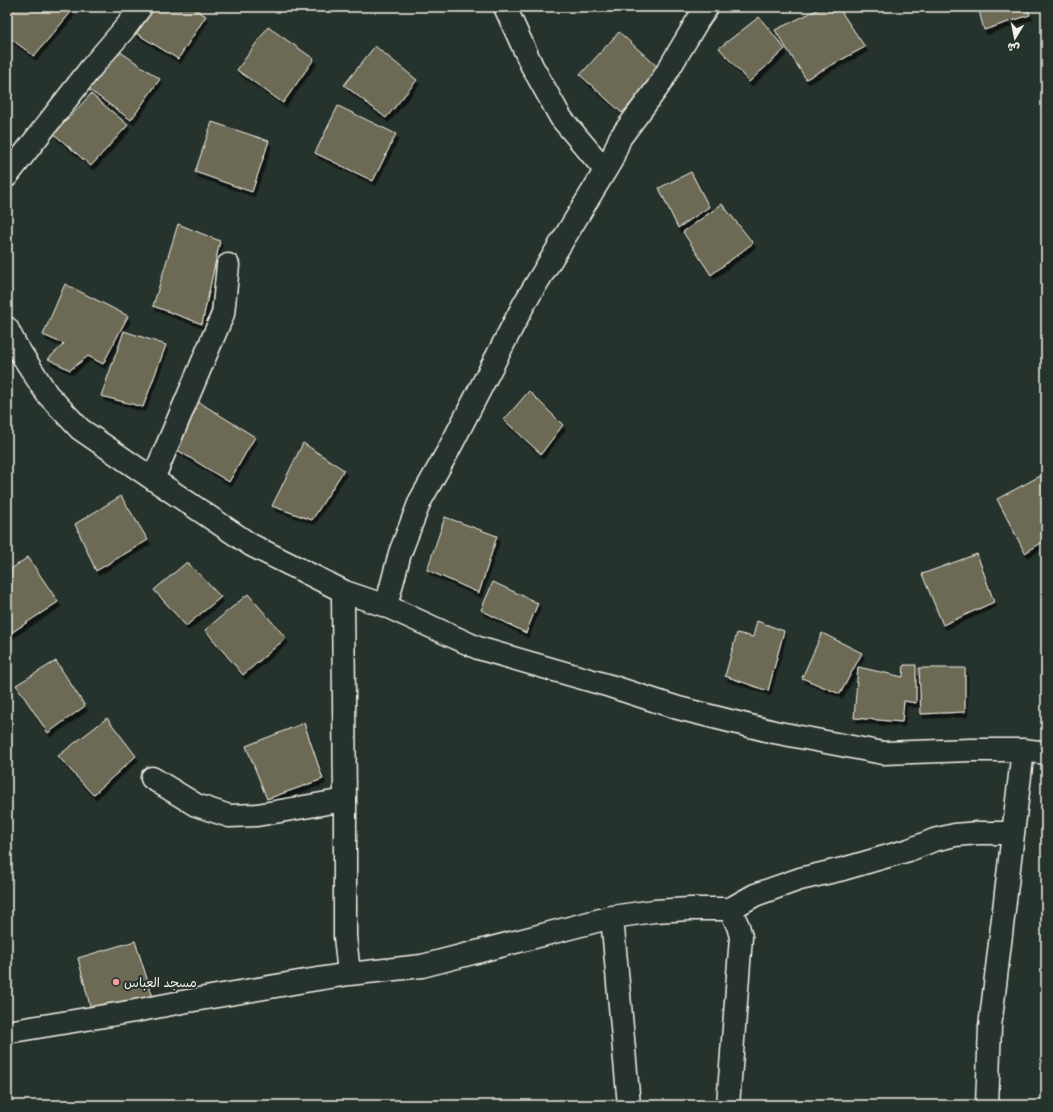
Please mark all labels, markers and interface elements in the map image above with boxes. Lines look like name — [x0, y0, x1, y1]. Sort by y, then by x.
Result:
north arrow — [995, 18, 1035, 58]
text: ش — [1006, 39, 1021, 55]
place label: مسجد العباس — [124, 975, 197, 992]
marker: مسجد العباس — [111, 977, 121, 987]

